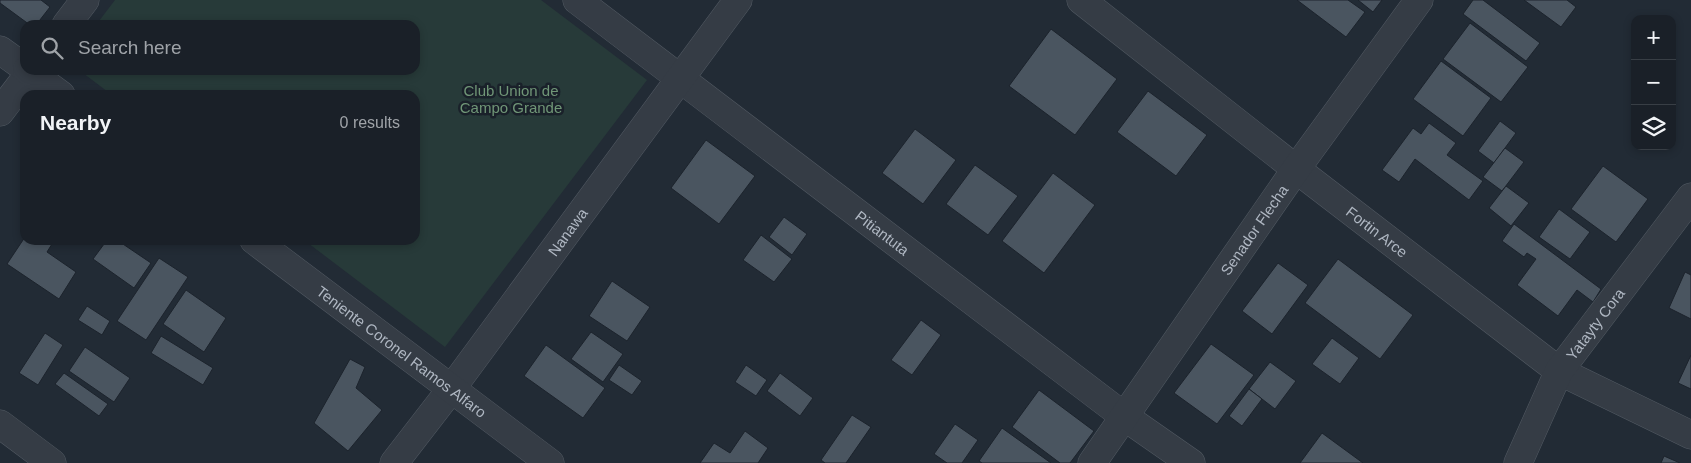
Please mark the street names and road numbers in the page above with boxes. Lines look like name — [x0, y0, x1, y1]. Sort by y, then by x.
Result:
street label: Senador Flecha — [1217, 181, 1291, 278]
street label: Fortin Arce — [1343, 203, 1411, 260]
street label: Nanawa — [544, 204, 591, 259]
street label: Pitiantuta — [853, 207, 913, 259]
street label: Teniente Coronel Ramos Alfaro — [314, 282, 490, 421]
street label: Yatayty Cora — [1562, 284, 1628, 363]

